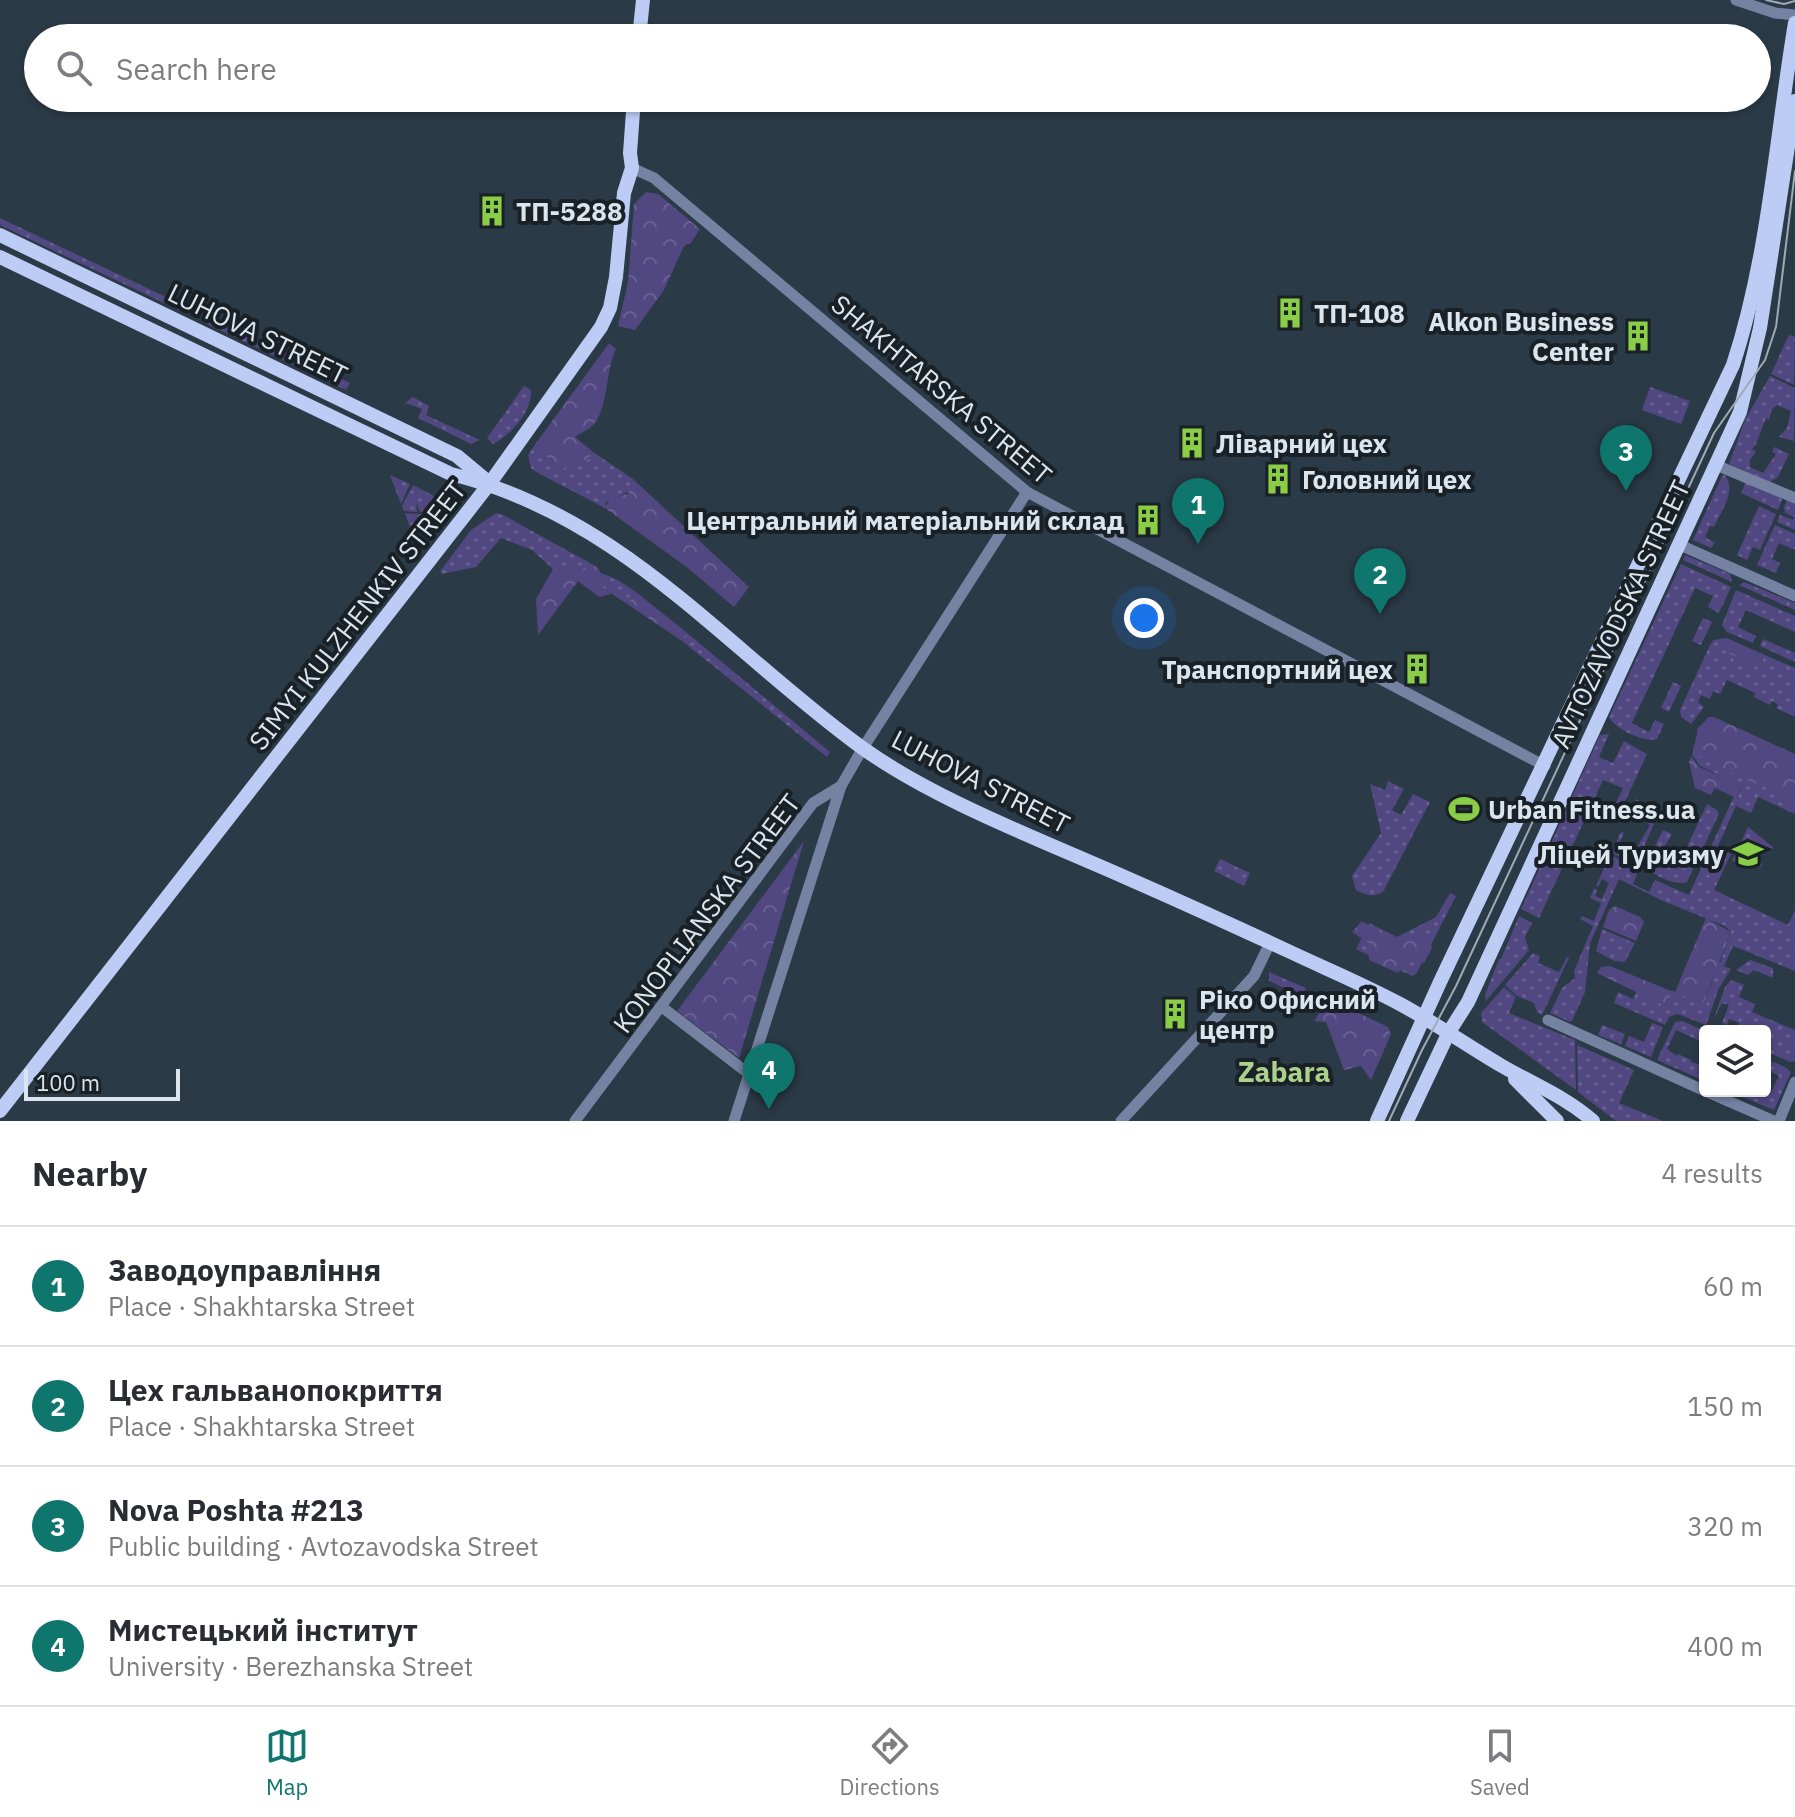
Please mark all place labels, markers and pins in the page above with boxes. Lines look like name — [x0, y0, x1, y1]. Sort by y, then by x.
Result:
building icon: ТП-5288 — [475, 194, 509, 228]
place label: ТП-5288 — [516, 194, 623, 228]
building icon: ТП-108 — [1273, 296, 1307, 330]
place label: ТП-108 — [1314, 296, 1405, 330]
place label: Alkon Business Center — [1428, 304, 1614, 368]
building icon: Alkon Business Center — [1621, 319, 1655, 353]
pin: 3 — [1600, 425, 1652, 491]
building icon: Ліварний цех — [1175, 426, 1209, 460]
place label: Ліварний цех — [1216, 426, 1388, 460]
building icon: Головний цех — [1261, 462, 1295, 496]
place label: Головний цех — [1302, 462, 1472, 496]
pin: 1 — [1172, 478, 1224, 544]
place label: Центральний матеріальний склад — [686, 503, 1124, 537]
building icon: Центральний матеріальний склад — [1131, 503, 1165, 537]
pin: 2 — [1354, 548, 1406, 614]
place label: Транспортний цех — [1161, 652, 1393, 686]
building icon: Транспортний цех — [1400, 652, 1434, 686]
sports icon: Urban Fitness.ua — [1447, 792, 1481, 826]
place label: Urban Fitness.ua — [1488, 792, 1696, 826]
place label: Ліцей Туризму — [1538, 837, 1724, 871]
school or university icon: Ліцей Туризму — [1731, 837, 1765, 871]
place label: Ріко Офисний центр — [1199, 982, 1376, 1046]
building icon: Ріко Офисний центр — [1158, 997, 1192, 1031]
pin: 4 — [743, 1043, 795, 1109]

